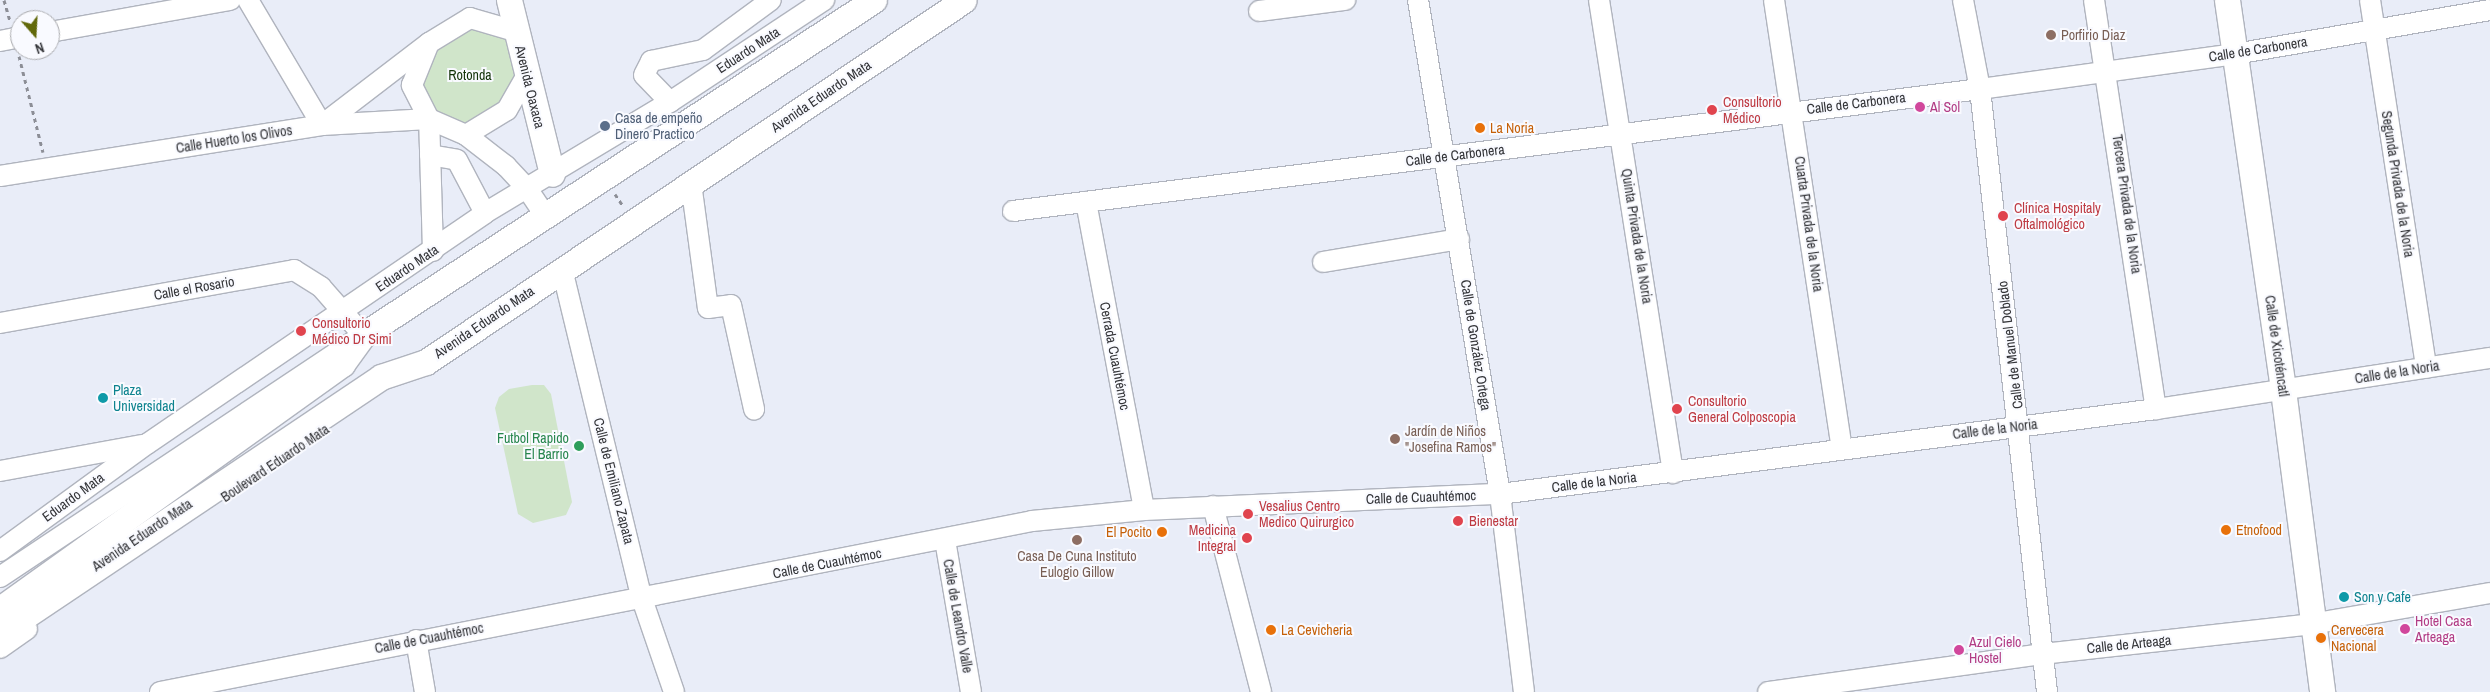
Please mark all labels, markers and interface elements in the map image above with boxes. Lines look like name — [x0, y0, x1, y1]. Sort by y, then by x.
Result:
north arrow — [10, 10, 60, 60]
street label: Eduardo Mata — [713, 23, 783, 77]
place label: Porfirio Diaz — [2061, 27, 2125, 43]
marker: Porfirio Diaz — [2045, 29, 2057, 41]
street label: Calle de Carbonera — [2208, 33, 2308, 65]
text: N — [33, 38, 46, 58]
street label: Avenida Oaxaca — [512, 44, 548, 130]
street label: Avenida Eduardo Mata — [768, 56, 874, 136]
park label: Rotonda — [448, 67, 492, 83]
street label: Calle de Carbonera — [1806, 89, 1906, 117]
place label: Consultorio Médico — [1723, 94, 1782, 126]
place label: Al Sol — [1930, 99, 1960, 115]
marker: Al Sol — [1914, 101, 1926, 113]
marker: Consultorio Médico — [1705, 103, 1719, 117]
place label: Casa de empeño Dinero Practico — [615, 110, 702, 142]
street label: Segunda Privada de la Noria — [2378, 110, 2418, 258]
marker: Casa de empeño Dinero Practico — [599, 120, 611, 132]
place label: La Noria — [1490, 120, 1534, 136]
street label: Calle Huerto los Olivos — [175, 122, 293, 156]
marker: La Noria — [1474, 122, 1486, 134]
street label: Tercera Privada de la Noria — [2109, 133, 2145, 275]
street label: Calle de Carbonera — [1405, 141, 1505, 169]
street label: Cuarta Privada de la Noria — [1791, 155, 1827, 293]
street label: Quinta Privada de la Noria — [1618, 167, 1656, 305]
place label: Clínica Hospitaly Oftalmológico — [2014, 200, 2101, 232]
marker: Clínica Hospitaly Oftalmológico — [1996, 209, 2010, 223]
street label: Eduardo Mata — [372, 241, 442, 295]
street label: Calle el Rosario — [152, 273, 236, 303]
street label: Calle de González Ortega — [1457, 278, 1495, 412]
street label: Calle de Manuel Doblado — [1994, 280, 2026, 410]
street label: Avenida Eduardo Mata — [431, 282, 537, 362]
street label: Calle de Xicoténcatl — [2262, 294, 2292, 398]
street label: Cerrada Cuauhtémoc — [1096, 301, 1134, 411]
place label: Consultorio Médico Dr Simi — [312, 315, 392, 348]
marker: Consultorio Médico Dr Simi — [294, 324, 308, 338]
street label: Calle de la Noria — [2353, 357, 2441, 387]
place label: Plaza Universidad — [113, 382, 175, 414]
marker: Plaza Universidad — [97, 392, 109, 404]
place label: Consultorio General Colposcopia — [1688, 393, 1796, 426]
marker: Consultorio General Colposcopia — [1670, 402, 1684, 416]
street label: Calle de la Noria — [1952, 415, 2038, 443]
street label: Calle de Emiliano Zapata — [590, 416, 638, 546]
street label: Boulevard Eduardo Mata — [218, 421, 332, 505]
place label: Jardín de Niños "Josefina Ramos" — [1405, 423, 1496, 456]
place label: Futbol Rapido El Barrio — [497, 430, 569, 462]
marker: Jardín de Niños "Josefina Ramos" — [1389, 433, 1401, 445]
marker: Futbol Rapido El Barrio — [573, 440, 585, 452]
street label: Calle de la Noria — [1551, 468, 1637, 496]
street label: Eduardo Mata — [39, 469, 107, 525]
street label: Calle de Cuauhtémoc — [1366, 487, 1476, 507]
street label: Avenida Eduardo Mata — [89, 495, 195, 575]
place label: Vesalius Centro Medico Quirurgico — [1259, 498, 1354, 530]
marker: Vesalius Centro Medico Quirurgico — [1241, 507, 1255, 521]
place label: Bienestar — [1469, 513, 1518, 529]
marker: Bienestar — [1451, 514, 1465, 528]
place label: Medicina Integral — [1189, 522, 1236, 554]
place label: Etnofood — [2236, 522, 2282, 538]
place label: El Pocito — [1106, 524, 1152, 540]
marker: Etnofood — [2220, 524, 2232, 536]
marker: El Pocito — [1156, 526, 1168, 538]
marker: Medicina Integral — [1240, 531, 1254, 545]
marker: Casa De Cuna Instituto Eulogio Gillow — [1071, 534, 1083, 546]
street label: Calle de Cuauhtémoc — [771, 544, 883, 582]
place label: Casa De Cuna Instituto Eulogio Gillow — [1017, 548, 1137, 580]
street label: Calle de Leandro Valle — [940, 558, 976, 674]
place label: Son y Cafe — [2354, 589, 2411, 605]
marker: Son y Cafe — [2338, 591, 2350, 603]
place label: Hotel Casa Arteaga — [2415, 613, 2472, 646]
street label: Calle de Cuauhtémoc — [373, 619, 485, 657]
place label: La Cevicheria — [1281, 622, 1352, 638]
place label: Cervecera Nacional — [2331, 622, 2384, 654]
marker: Hotel Casa Arteaga — [2399, 623, 2411, 635]
marker: La Cevicheria — [1265, 624, 1277, 636]
street label: Calle de Arteaga — [2086, 631, 2172, 657]
marker: Cervecera Nacional — [2315, 632, 2327, 644]
place label: Azul Cielo Hostel — [1969, 634, 2021, 666]
marker: Azul Cielo Hostel — [1953, 644, 1965, 656]

